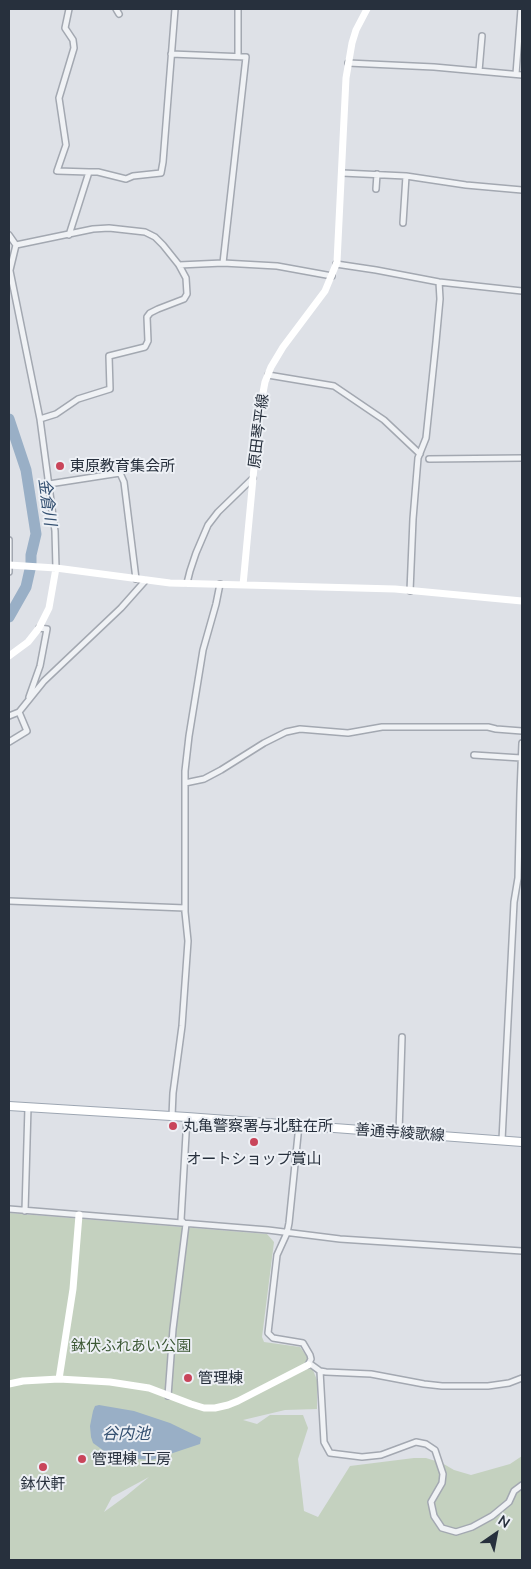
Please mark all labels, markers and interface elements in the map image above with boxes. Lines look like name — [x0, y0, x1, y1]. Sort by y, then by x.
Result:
street label: 原田琴平線 — [245, 393, 273, 469]
place label: 東原教育集会所 — [70, 457, 175, 475]
marker: 東原教育集会所 — [54, 460, 66, 472]
water label: 金倉川 — [34, 477, 60, 527]
place label: 丸亀警察署与北駐在所 — [183, 1117, 333, 1135]
marker: 丸亀警察署与北駐在所 — [167, 1120, 179, 1132]
street label: 善通寺綾歌線 — [354, 1121, 446, 1145]
marker: オートショップ賞山 — [248, 1136, 260, 1148]
place label: オートショップ賞山 — [187, 1150, 321, 1168]
park label: 鉢伏ふれあい公園 — [71, 1337, 191, 1355]
place label: 管理棟 — [198, 1369, 243, 1387]
marker: 管理棟 — [182, 1372, 194, 1384]
water label: 谷内池 — [102, 1424, 150, 1444]
place label: 管理棟 工房 — [92, 1450, 171, 1468]
marker: 管理棟 工房 — [76, 1453, 88, 1465]
marker: 鉢伏軒 — [37, 1461, 49, 1473]
place label: 鉢伏軒 — [21, 1475, 65, 1493]
north arrow — [471, 1509, 521, 1559]
text: N — [495, 1511, 514, 1532]

